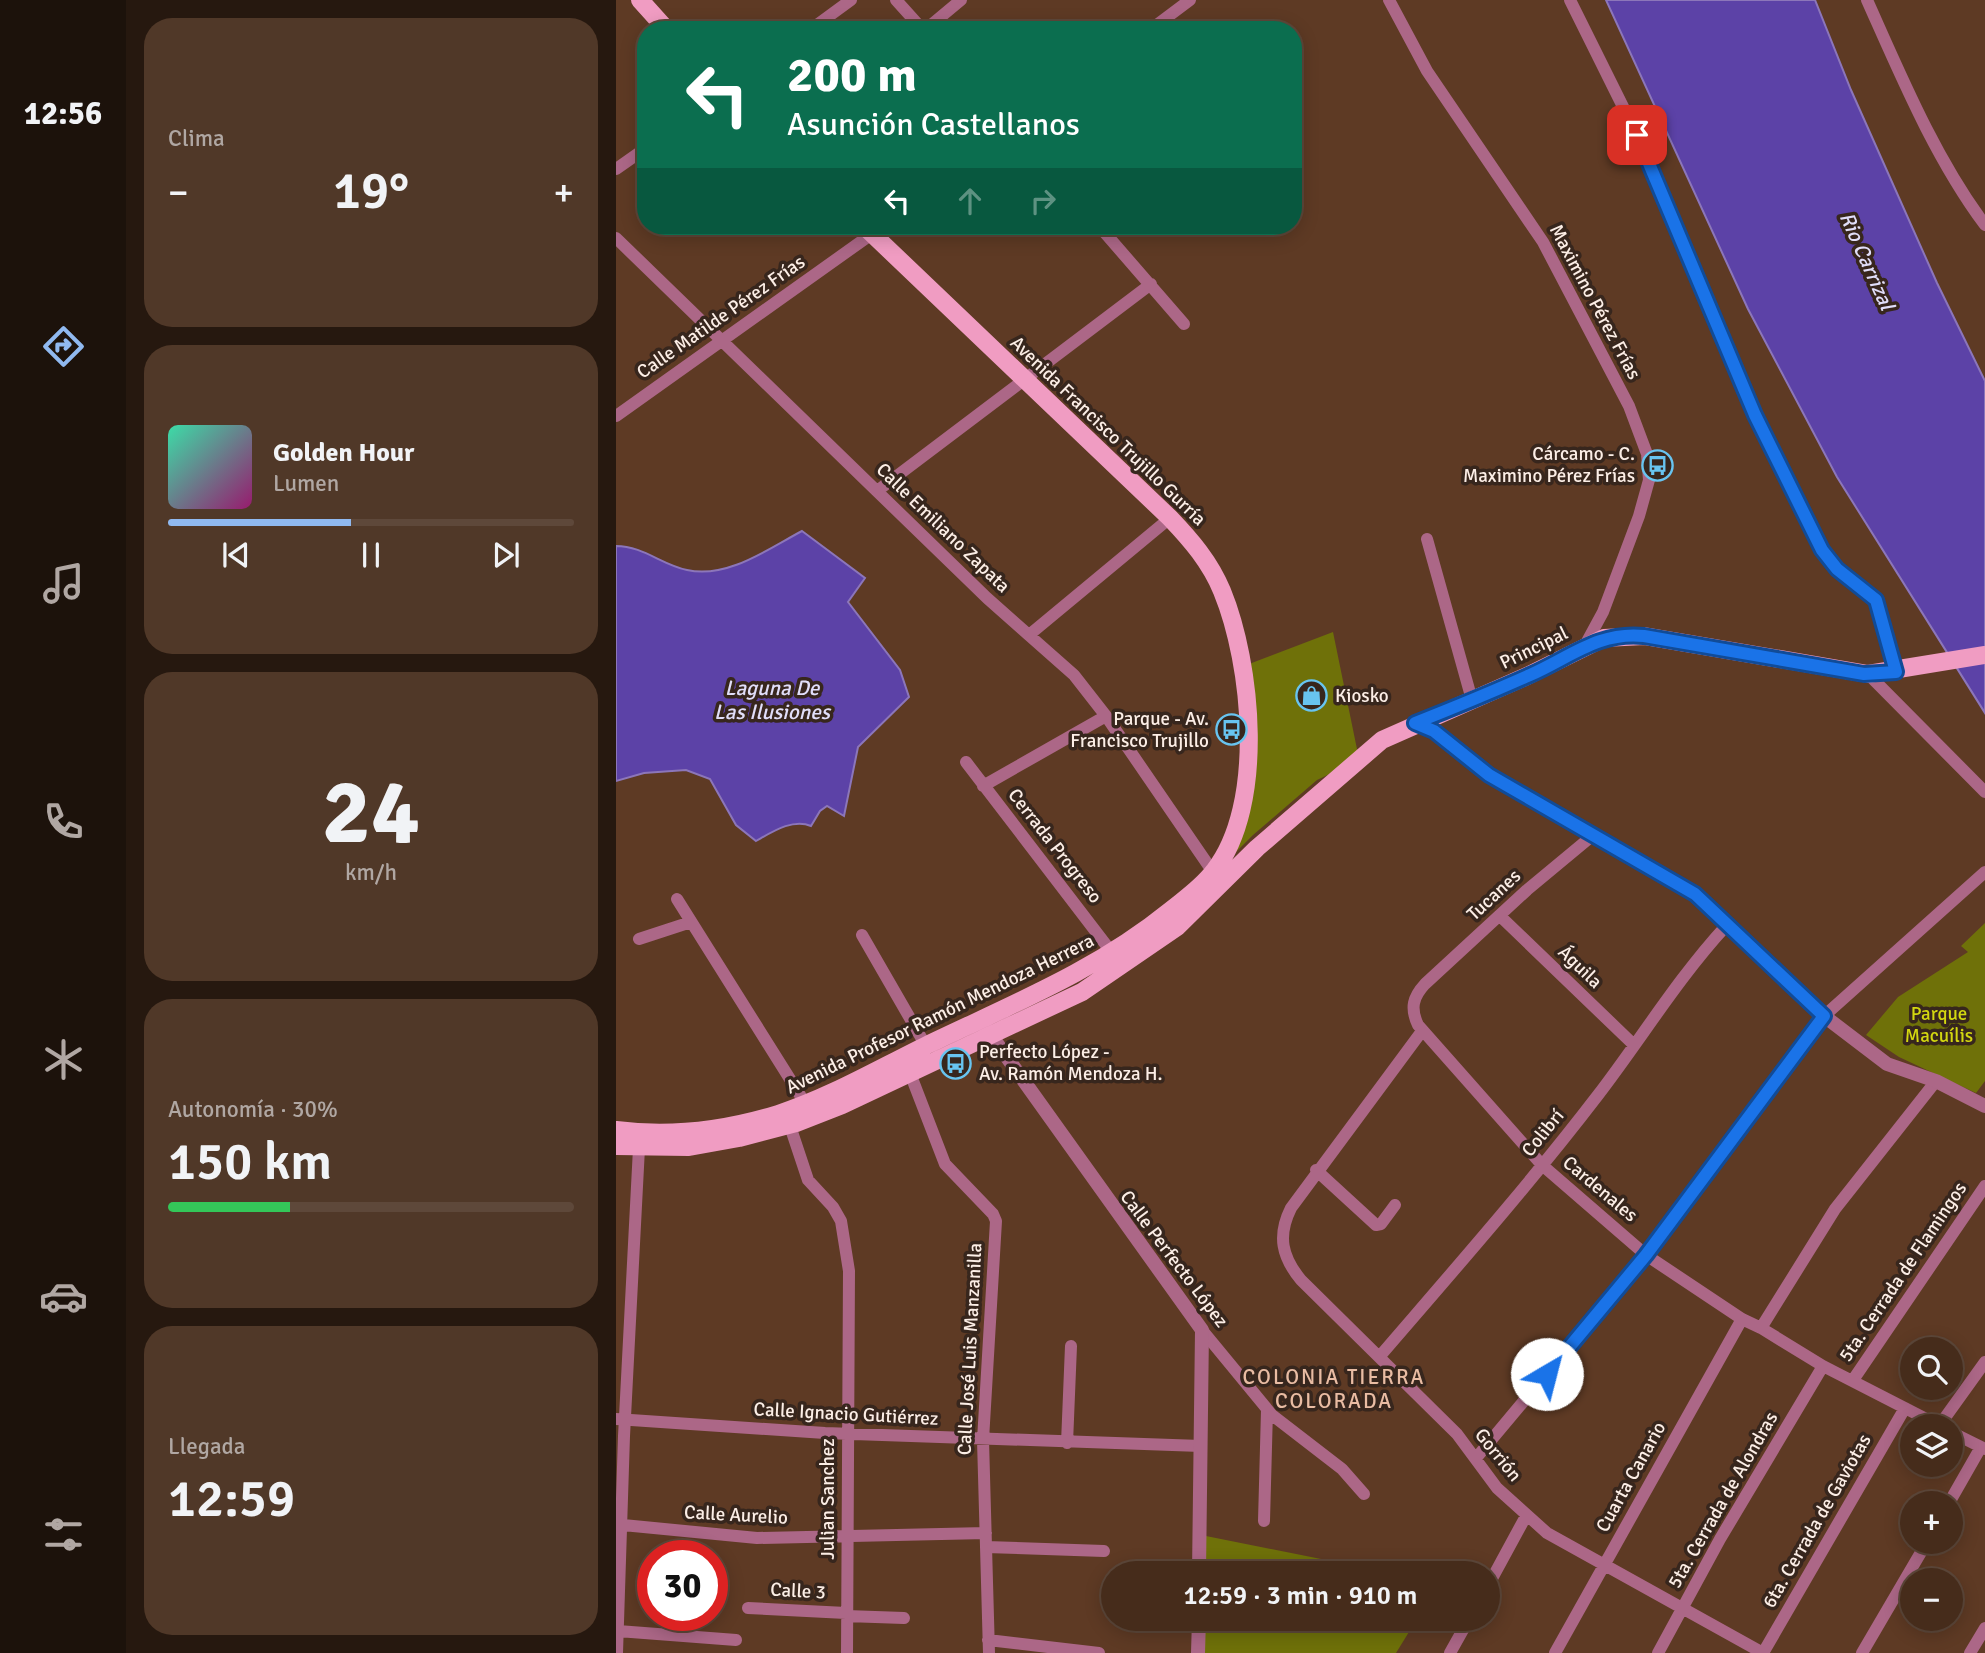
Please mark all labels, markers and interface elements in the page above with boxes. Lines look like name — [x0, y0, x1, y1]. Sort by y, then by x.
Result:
text: 200 m — [787, 45, 917, 105]
icon: left — [672, 49, 763, 140]
text: 12:56 — [24, 94, 102, 133]
text: Asunción Castellanos — [787, 105, 1080, 144]
pin — [1607, 105, 1667, 165]
icon: arrive — [1618, 116, 1656, 154]
text: Clima — [168, 124, 225, 153]
text: 19° — [333, 159, 409, 223]
text: − — [168, 169, 189, 216]
text: + — [553, 169, 574, 216]
icon: left — [878, 182, 916, 220]
icon: ahead — [951, 182, 989, 220]
icon: right — [1024, 182, 1062, 220]
water label: Rio Carrizal — [1834, 208, 1901, 316]
street label: Maximino Pérez Frías — [1544, 220, 1646, 384]
street label: Calle Matilde Pérez Frías — [632, 250, 810, 384]
icon: directions — [39, 322, 88, 371]
street label: Avenida Francisco Trujillo Gurría — [1005, 331, 1211, 531]
text: Golden Hour — [273, 437, 414, 469]
place label: Cárcamo - C. Maximino Pérez Frías — [1463, 442, 1635, 488]
bus stop icon: Cárcamo - C. Maximino Pérez Frías — [1641, 448, 1675, 482]
street label: Calle Emiliano Zapata — [871, 458, 1015, 598]
text: Lumen — [273, 469, 339, 498]
icon: previous — [217, 536, 255, 574]
icon: pause — [352, 536, 390, 574]
icon: next — [487, 536, 525, 574]
icon: music — [39, 559, 88, 608]
street label: Principal — [1496, 621, 1572, 675]
water label: Laguna De Las Ilusiones — [714, 675, 832, 725]
shop icon: Kiosko — [1295, 679, 1329, 713]
place label: Kiosko — [1335, 684, 1389, 708]
place label: Parque - Av. Francisco Trujillo — [1070, 707, 1209, 753]
bus stop icon: Parque - Av. Francisco Trujillo — [1215, 713, 1249, 747]
text: 24 — [322, 756, 420, 869]
street label: Cerrada Progreso — [1003, 784, 1107, 908]
icon: phone — [39, 797, 88, 846]
text: km/h — [345, 858, 397, 887]
street label: Tucanes — [1462, 864, 1526, 926]
street label: Avenida Profesor Ramón Mendoza Herrera — [782, 929, 1098, 1099]
street label: Águila — [1553, 940, 1607, 994]
park label: Parque Macuílis — [1905, 1002, 1973, 1048]
icon: climate — [39, 1035, 88, 1084]
place label: Perfecto López - Av. Ramón Mendoza H. — [979, 1040, 1163, 1086]
bus stop icon: Perfecto López - Av. Ramón Mendoza H. — [939, 1046, 973, 1080]
text: Autonomía · 30% — [168, 1095, 338, 1124]
street label: Colibrí — [1517, 1104, 1570, 1162]
text: 150 km — [168, 1130, 332, 1194]
street label: Cardenales — [1558, 1151, 1642, 1227]
street label: 5ta. Cerrada de Flamingos — [1834, 1178, 1972, 1366]
street label: Calle Perfecto López — [1115, 1186, 1233, 1332]
street label: Calle José Luis Manzanilla — [952, 1242, 988, 1456]
icon: car — [39, 1272, 88, 1321]
position arrow — [1510, 1337, 1584, 1411]
map controls — [1900, 1337, 1963, 1631]
button: search — [1900, 1337, 1963, 1400]
district label: COLONIA TIERRA COLORADA — [1243, 1364, 1425, 1414]
street label: Calle Ignacio Gutiérrez — [753, 1397, 939, 1431]
street label: 5ta. Cerrada de Alondras — [1663, 1408, 1783, 1592]
button: layers — [1900, 1414, 1963, 1477]
street label: Cuarta Canario — [1591, 1417, 1671, 1536]
street label: Gorrión — [1469, 1423, 1527, 1487]
street label: 6ta. Cerrada de Gaviotas — [1757, 1430, 1877, 1612]
text: Llegada — [168, 1432, 245, 1461]
street label: Julian Sanchez — [816, 1438, 840, 1560]
text: 12:59 — [168, 1467, 295, 1531]
button: + — [1900, 1491, 1963, 1554]
street label: Calle Aurelio — [683, 1500, 789, 1530]
icon: filters — [39, 1510, 88, 1559]
speed limit sign: 30 — [637, 1540, 728, 1631]
button: − — [1900, 1568, 1963, 1631]
street label: Calle 3 — [770, 1578, 826, 1604]
text: 12:59 · 3 min · 910 m — [1184, 1580, 1417, 1612]

